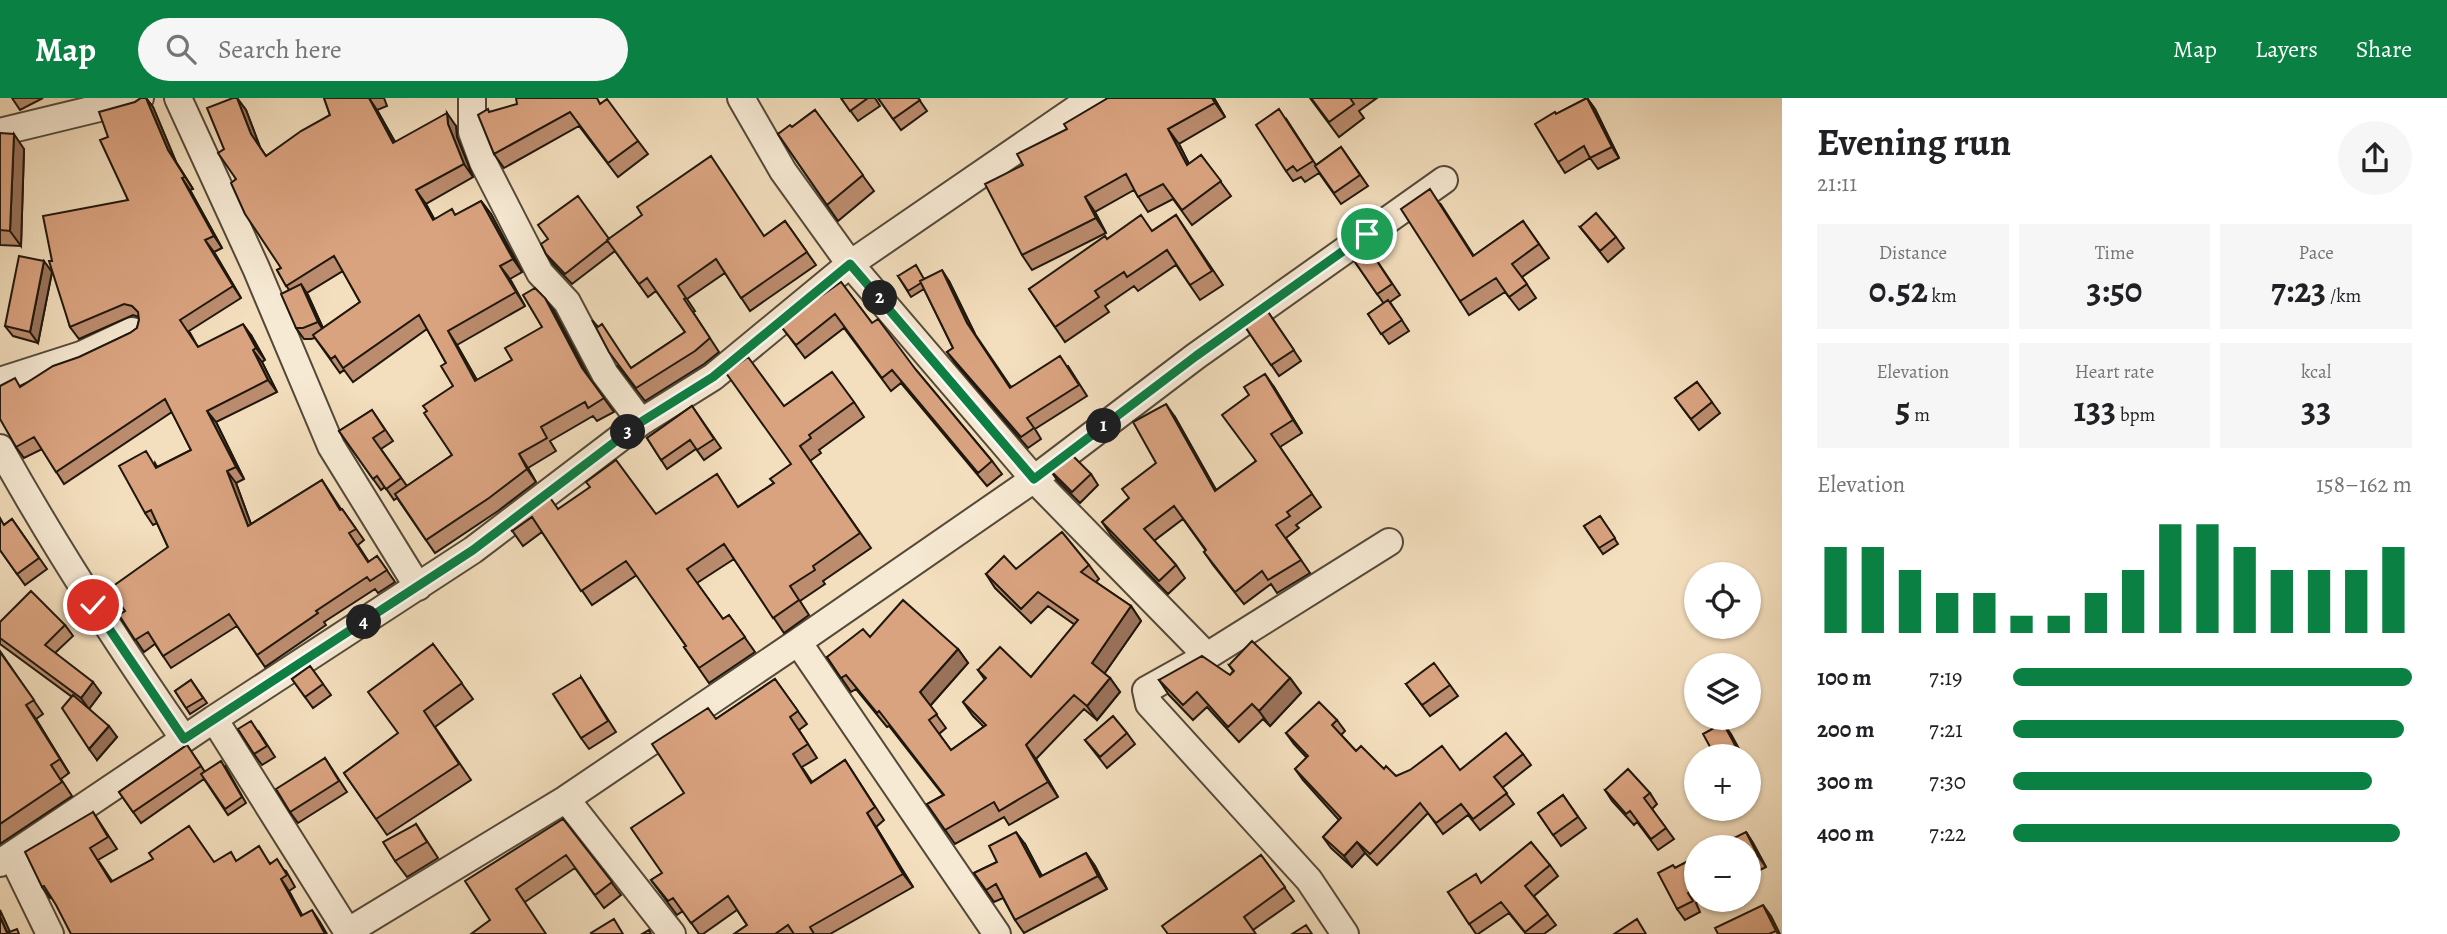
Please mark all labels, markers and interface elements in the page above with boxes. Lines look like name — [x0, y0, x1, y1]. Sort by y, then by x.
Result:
search box — [138, 18, 628, 81]
text: Map — [35, 27, 96, 72]
icon: search — [162, 30, 200, 68]
text: Search here — [218, 32, 342, 67]
text: Map — [2173, 33, 2217, 65]
text: Layers — [2255, 33, 2318, 65]
text: Share — [2356, 33, 2412, 65]
text: Evening run — [1817, 116, 2011, 168]
button: share — [2338, 121, 2412, 195]
text: 21:11 — [1817, 168, 1857, 199]
pin — [1337, 204, 1397, 264]
icon: arrive — [1348, 215, 1386, 253]
text: Distance — [1879, 240, 1947, 266]
text: Time — [2095, 240, 2134, 266]
text: Pace — [2299, 240, 2334, 266]
text: 0.52 — [1869, 266, 1928, 314]
text: 3:50 — [2087, 266, 2142, 314]
text: 7:23 — [2271, 266, 2326, 314]
pin: 2 — [862, 280, 898, 316]
text: km — [1928, 283, 1957, 309]
text: /km — [2326, 283, 2361, 309]
text: 2 — [875, 284, 884, 310]
text: Elevation — [1876, 359, 1949, 385]
text: Heart rate — [2075, 359, 2154, 385]
text: kcal — [2301, 359, 2331, 385]
text: 5 — [1896, 385, 1911, 433]
text: 133 — [2074, 385, 2116, 433]
text: 33 — [2301, 385, 2331, 433]
text: m — [1911, 402, 1930, 428]
text: bpm — [2116, 402, 2155, 428]
pin: 1 — [1086, 408, 1122, 444]
text: 1 — [1100, 412, 1107, 438]
pin: 3 — [610, 414, 646, 450]
text: 3 — [623, 418, 632, 444]
text: Elevation — [1817, 469, 1905, 500]
text: 158–162 m — [2316, 469, 2412, 500]
map controls — [1684, 562, 1761, 912]
button: locate — [1684, 562, 1761, 639]
pin — [63, 575, 123, 635]
icon: check — [74, 586, 112, 624]
pin: 4 — [346, 604, 382, 640]
text: 4 — [359, 608, 368, 634]
button: layers — [1684, 653, 1761, 730]
text: 100 m — [1817, 662, 1872, 693]
text: 7:19 — [1929, 662, 1962, 693]
text: 200 m — [1817, 714, 1875, 745]
text: 7:21 — [1929, 714, 1963, 745]
button: + — [1684, 744, 1761, 821]
text: 300 m — [1817, 766, 1873, 797]
text: 7:30 — [1929, 766, 1966, 797]
text: 400 m — [1817, 818, 1874, 849]
text: 7:22 — [1929, 818, 1966, 849]
button: − — [1684, 835, 1761, 912]

